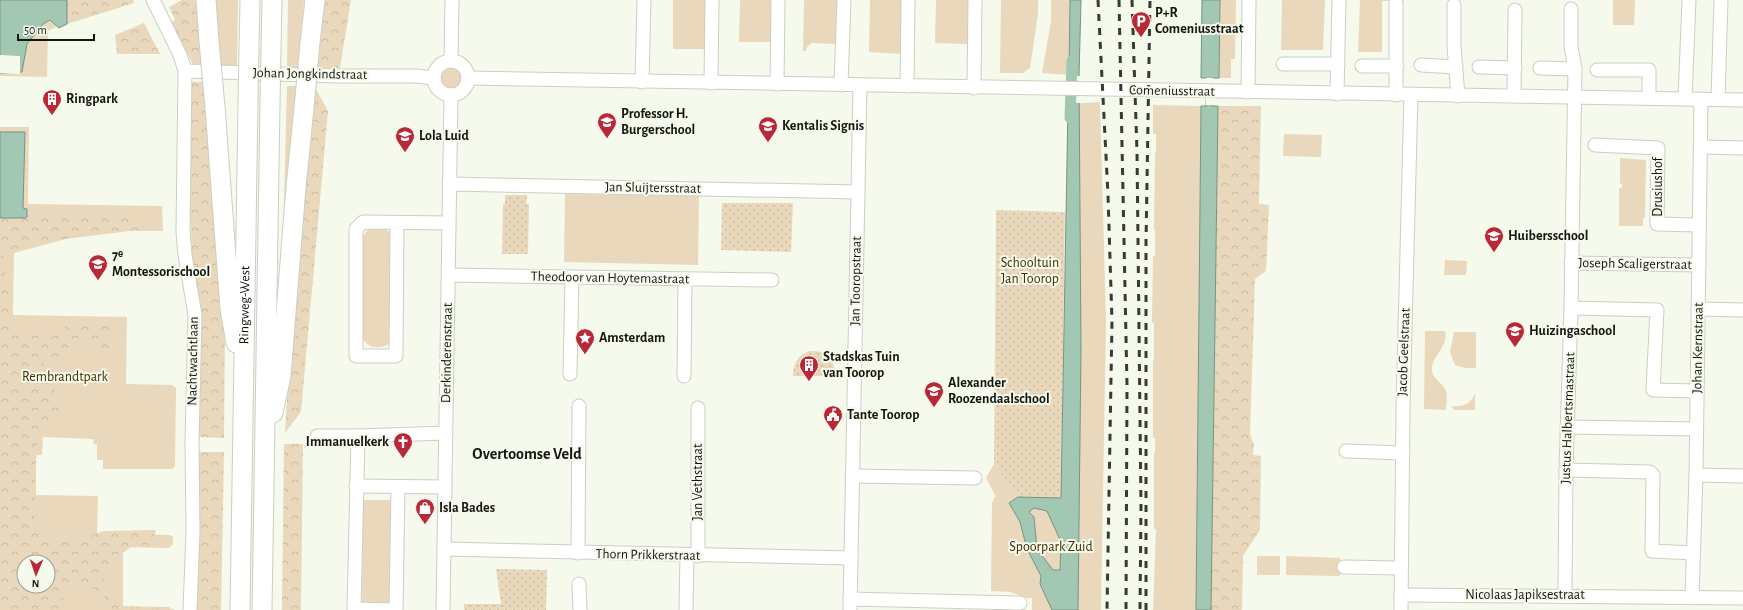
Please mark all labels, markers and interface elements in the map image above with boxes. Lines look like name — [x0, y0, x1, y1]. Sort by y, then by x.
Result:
place label: P+R Comeniusstraat — [1155, 6, 1244, 36]
parking icon: P+R Comeniusstraat — [1130, 10, 1152, 38]
scale bar — [18, 16, 94, 42]
text: 50 m — [24, 24, 47, 36]
street label: Johan Jongkindstraat — [253, 66, 368, 82]
street label: Comeniusstraat — [1129, 83, 1216, 99]
building icon: Ringpark — [41, 88, 63, 116]
place label: Ringpark — [66, 92, 118, 106]
place label: Professor H. Burgerschool — [621, 107, 695, 137]
school or university icon: Professor H. Burgerschool — [596, 111, 618, 139]
school or university icon: Kentalis Signis — [757, 115, 779, 143]
place label: Kentalis Signis — [782, 119, 864, 133]
school or university icon: Lola Luid — [394, 125, 416, 153]
place label: Lola Luid — [419, 129, 469, 143]
street label: Drusiushof — [1651, 156, 1665, 217]
street label: Jan Sluijtersstraat — [605, 180, 702, 196]
school or university icon: Huibersschool — [1483, 225, 1505, 253]
place label: Huibersschool — [1508, 229, 1588, 243]
street label: Jan Tooropstraat — [848, 236, 864, 326]
place label: 7ᵉ Montessorischool — [112, 249, 210, 279]
school or university icon: 7ᵉ Montessorischool — [87, 253, 109, 281]
park label: Schooltuin Jan Toorop — [1001, 256, 1059, 286]
street label: Joseph Scaligerstraat — [1578, 256, 1692, 272]
street label: Ringweg-West — [237, 265, 252, 345]
street label: Theodoor van Hoytemastraat — [531, 270, 690, 286]
street label: Derkinderenstraat — [439, 302, 455, 403]
street label: Johan Kernstraat — [1690, 302, 1706, 394]
street label: Jacob Geelstraat — [1395, 307, 1413, 396]
street label: Nachtwachtlaan — [185, 316, 201, 406]
school or university icon: Huizingaschool — [1504, 320, 1526, 348]
place label: Huizingaschool — [1529, 324, 1616, 338]
place icon: Amsterdam — [574, 327, 596, 355]
place label: Amsterdam — [599, 331, 665, 345]
place label: Stadskas Tuin van Toorop — [823, 350, 900, 380]
street label: Justus Halbertsmastraat — [1559, 351, 1577, 484]
building icon: Stadskas Tuin van Toorop — [798, 354, 820, 382]
park label: Rembrandtpark — [22, 370, 109, 384]
place label: Alexander Roozendaalschool — [948, 376, 1050, 406]
school or university icon: Alexander Roozendaalschool — [923, 380, 945, 408]
public building icon: Tante Toorop — [822, 404, 844, 432]
place label: Tante Toorop — [847, 408, 920, 422]
church icon: Immanuelkerk — [392, 431, 414, 459]
place label: Immanuelkerk — [306, 435, 389, 449]
street label: Jan Vethstraat — [691, 443, 705, 520]
district label: Overtoomse Veld — [472, 446, 582, 462]
shop icon: Isla Bades — [414, 497, 436, 525]
place label: Isla Bades — [439, 501, 495, 515]
park label: Spoorpark Zuid — [1009, 540, 1093, 554]
street label: Thorn Prikkerstraat — [596, 547, 701, 563]
north arrow — [16, 554, 56, 594]
text: N — [32, 578, 40, 589]
street label: Nicolaas Japiksestraat — [1465, 588, 1585, 602]

